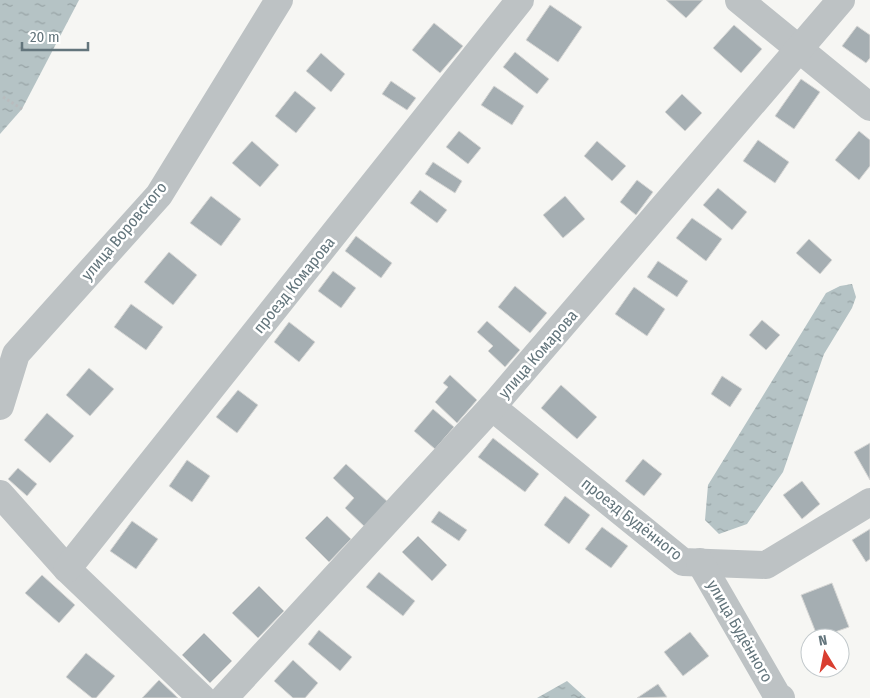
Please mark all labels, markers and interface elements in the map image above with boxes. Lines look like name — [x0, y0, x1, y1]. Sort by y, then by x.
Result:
scale bar — [22, 20, 89, 52]
text: 20 m — [30, 28, 60, 46]
street label: улица Воровского — [77, 178, 171, 284]
street label: проезд Комарова — [249, 233, 339, 337]
street label: улица Комарова — [494, 306, 582, 402]
street label: проезд Будённого — [578, 474, 686, 564]
street label: улица Будённого — [703, 577, 777, 685]
north arrow — [800, 628, 850, 678]
text: N — [817, 632, 828, 650]

